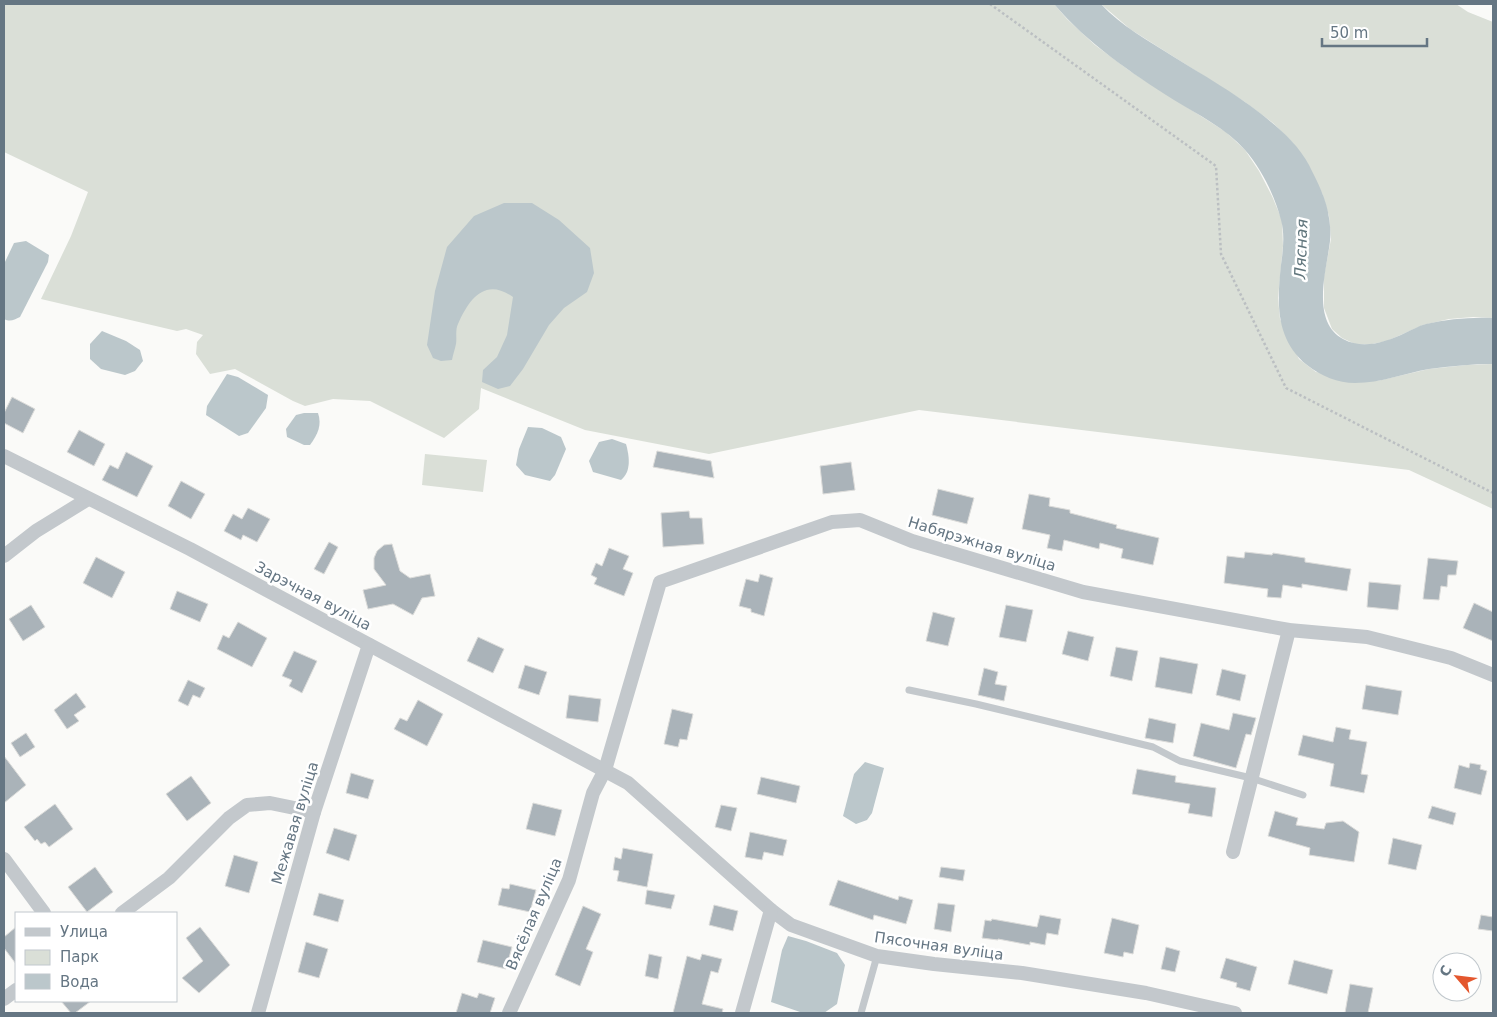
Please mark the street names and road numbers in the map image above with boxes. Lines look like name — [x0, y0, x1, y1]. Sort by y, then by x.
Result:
street label: Набярэжная вуліца — [906, 513, 1058, 575]
street label: Зарэчная вуліца — [252, 558, 374, 634]
street label: Межавая вуліца — [268, 759, 322, 887]
street label: Вясёлая вуліца — [502, 855, 566, 973]
street label: Пясочная вуліца — [873, 928, 1005, 964]

